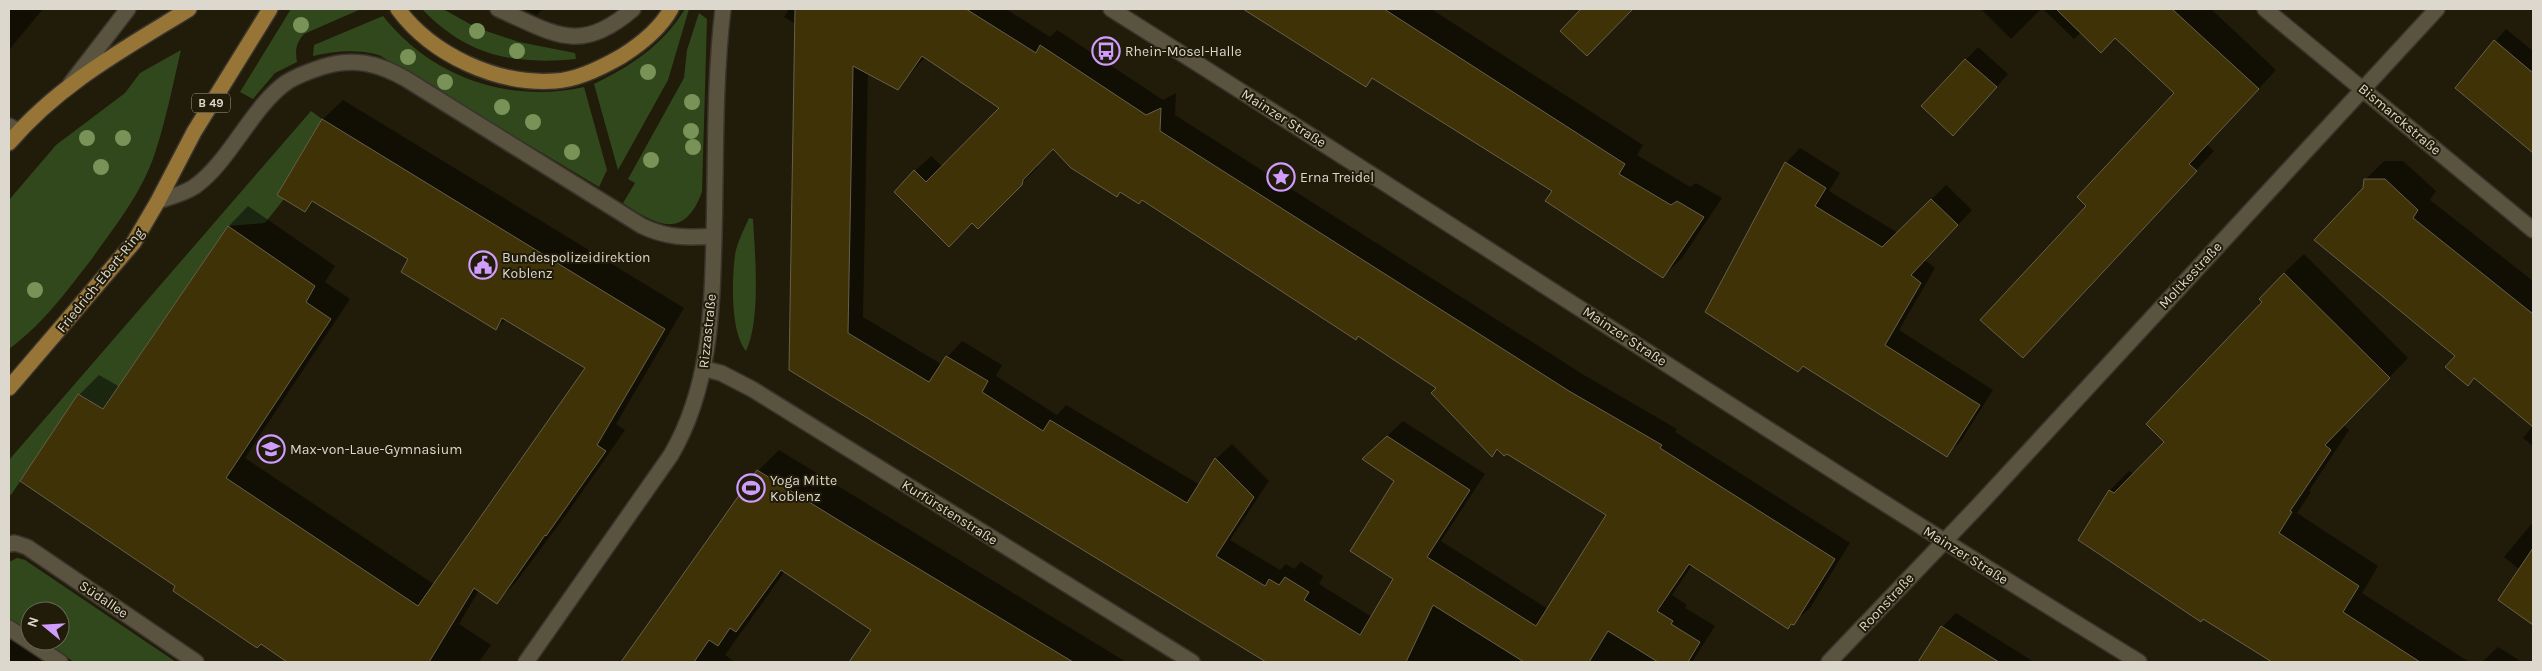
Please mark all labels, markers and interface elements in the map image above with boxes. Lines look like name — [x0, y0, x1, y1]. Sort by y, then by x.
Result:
bus stop icon: Rhein-Mosel-Halle — [1091, 36, 1121, 66]
place label: Rhein-Mosel-Halle — [1125, 43, 1242, 60]
street label: Bismarckstraße — [2355, 80, 2444, 159]
street label: Mainzer Straße — [1238, 86, 1329, 151]
road number: B 49 — [192, 94, 230, 112]
place icon: Erna Treidel — [1266, 162, 1296, 192]
place label: Erna Treidel — [1300, 169, 1374, 186]
street label: Friedrich-Ebert-Ring — [53, 225, 148, 336]
street label: Moltkestraße — [2155, 238, 2226, 312]
place label: Bundespolizeidirektion Koblenz — [502, 249, 651, 282]
public building icon: Bundespolizeidirektion Koblenz — [468, 250, 498, 280]
street label: Rizzastraße — [695, 293, 720, 369]
street label: Mainzer Straße — [1580, 303, 1670, 370]
school or university icon: Max-von-Laue-Gymnasium — [256, 434, 286, 464]
place label: Max-von-Laue-Gymnasium — [290, 441, 462, 458]
place label: Yoga Mitte Koblenz — [770, 472, 837, 505]
sports icon: Yoga Mitte Koblenz — [736, 473, 766, 503]
street label: Kurfürstenstraße — [899, 476, 1001, 549]
street label: Mainzer Straße — [1920, 523, 2011, 588]
street label: Roonstraße — [1855, 570, 1918, 635]
street label: Südallee — [76, 577, 131, 622]
north arrow — [20, 601, 70, 651]
text: N — [23, 615, 43, 630]

